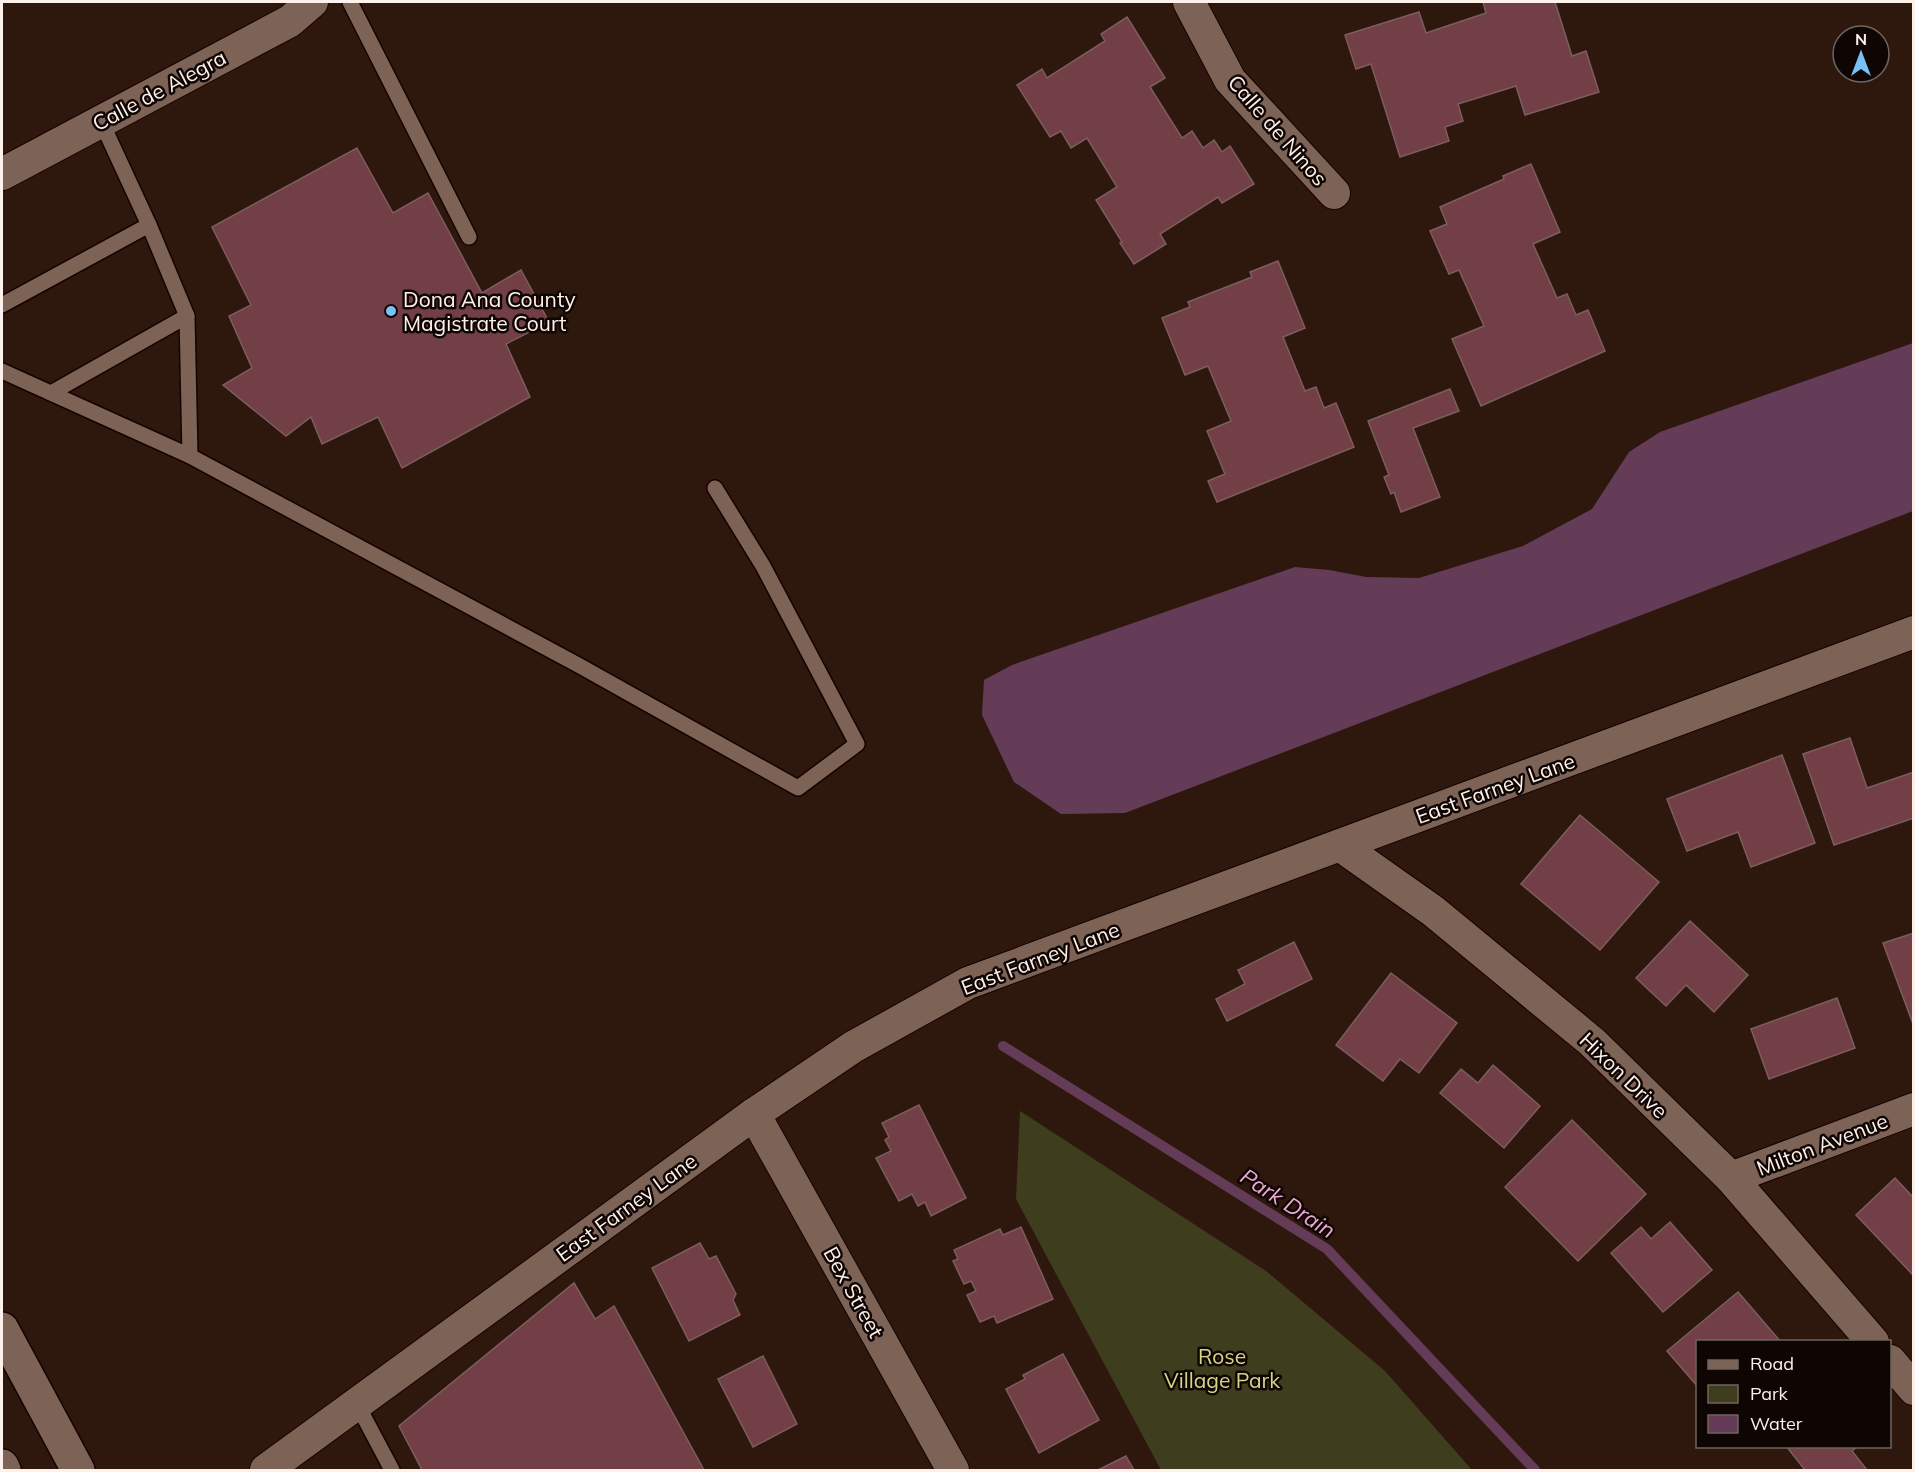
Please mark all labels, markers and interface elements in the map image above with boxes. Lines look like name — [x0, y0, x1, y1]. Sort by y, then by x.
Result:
north arrow — [1831, 24, 1891, 84]
text: N — [1855, 29, 1867, 49]
street label: Calle de Alegra — [88, 44, 230, 136]
street label: Calle de Ninos — [1223, 69, 1333, 191]
place label: Dona Ana County Magistrate Court — [403, 286, 576, 336]
marker: Dona Ana County Magistrate Court — [384, 304, 398, 318]
street label: East Farney Lane — [1412, 747, 1578, 829]
street label: East Farney Lane — [957, 916, 1123, 1000]
street label: Hixon Drive — [1574, 1027, 1674, 1123]
street label: Milton Avenue — [1753, 1107, 1891, 1181]
street label: East Farney Lane — [551, 1147, 701, 1267]
water label: Park Drain — [1235, 1162, 1341, 1244]
street label: Bex Street — [818, 1242, 890, 1342]
legend — [1696, 1340, 1891, 1448]
park label: Rose Village Park — [1164, 1343, 1280, 1393]
text: Road — [1750, 1352, 1794, 1375]
text: Park — [1750, 1382, 1789, 1405]
text: Water — [1750, 1412, 1803, 1435]

